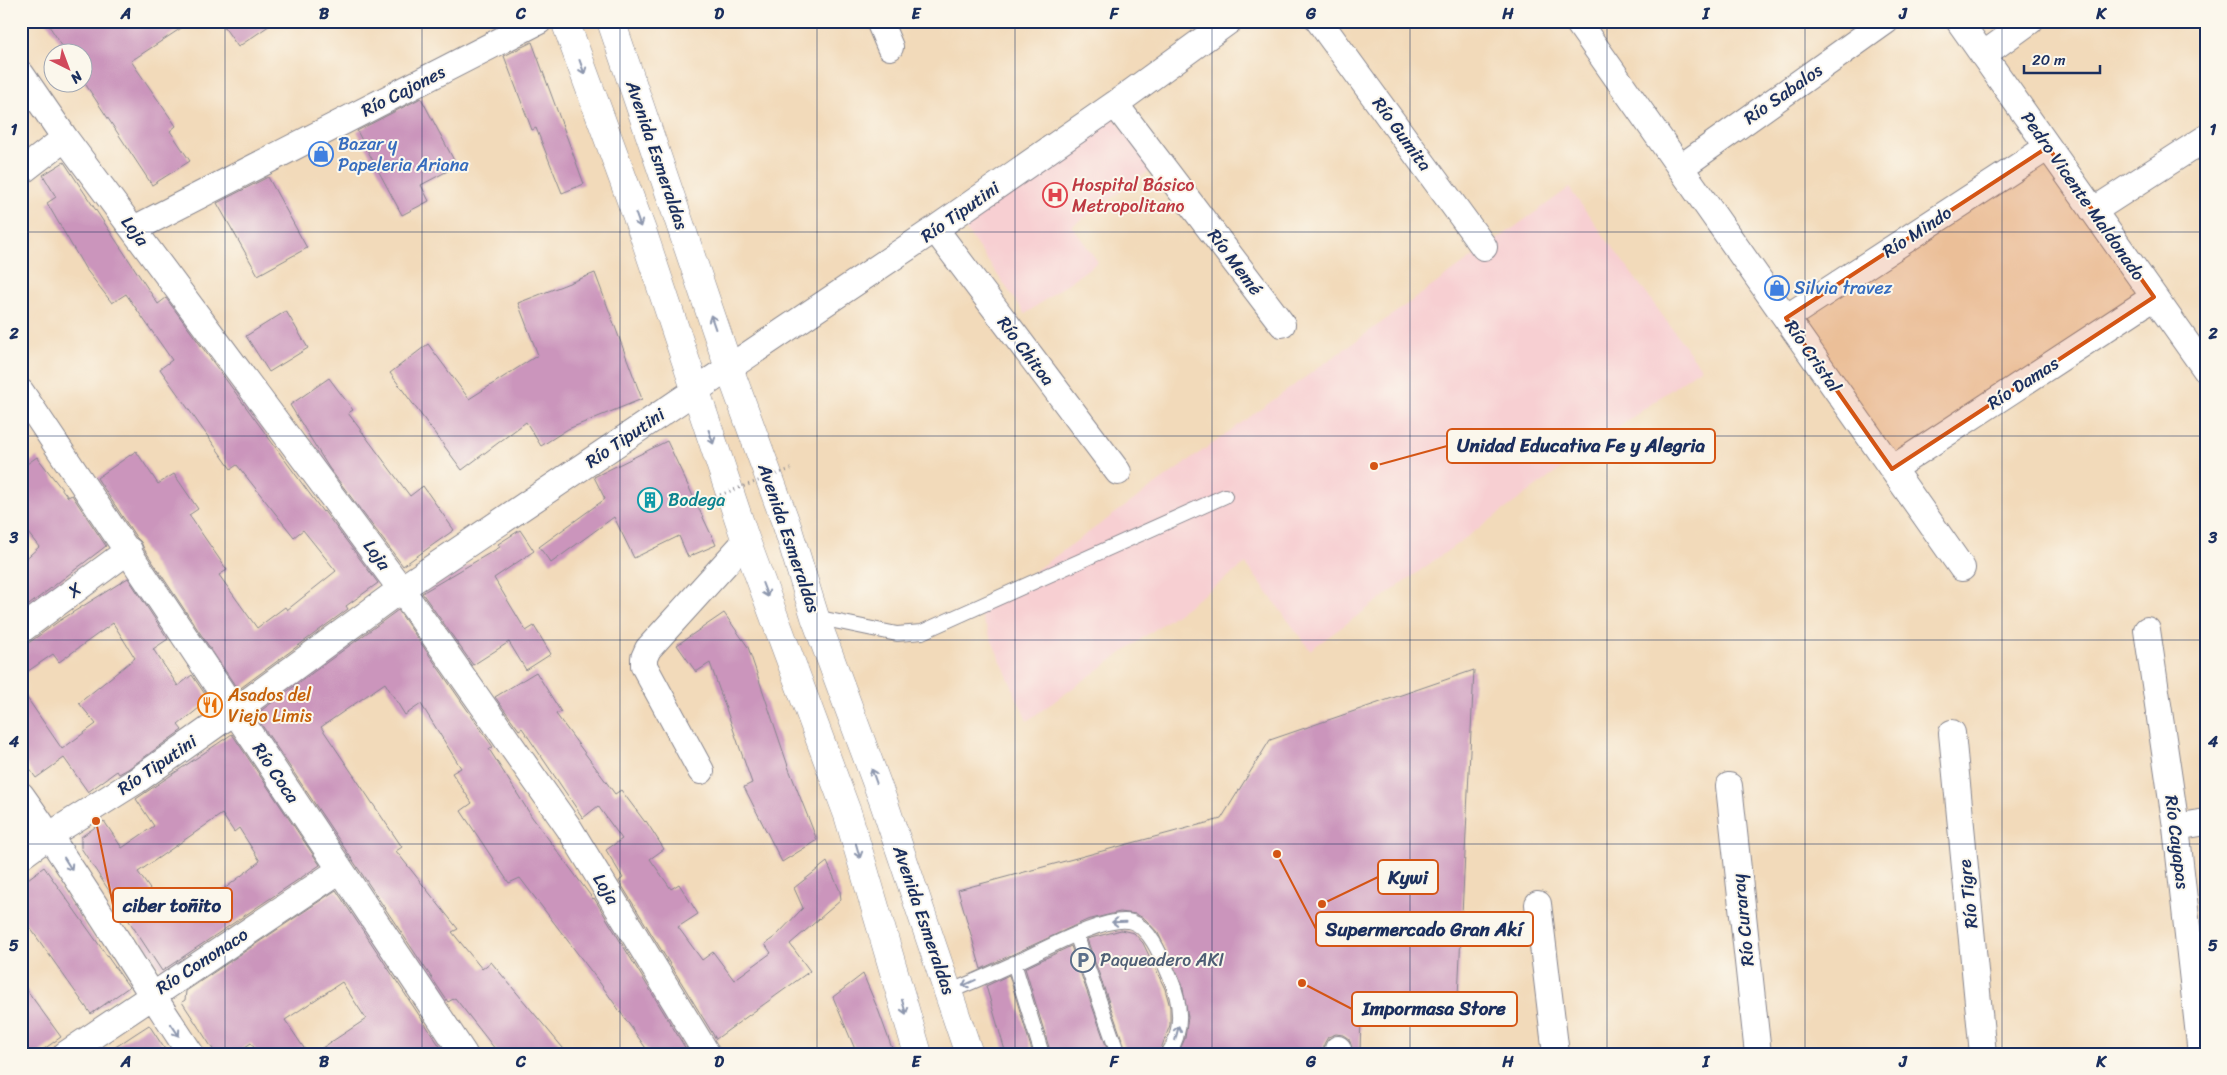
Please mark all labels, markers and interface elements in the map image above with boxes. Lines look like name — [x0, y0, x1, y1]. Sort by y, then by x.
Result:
text: A — [120, 0, 131, 28]
text: B — [319, 0, 330, 28]
text: C — [515, 0, 527, 28]
text: D — [714, 0, 724, 28]
text: E — [912, 0, 922, 28]
text: F — [1109, 0, 1120, 28]
text: G — [1305, 0, 1317, 28]
text: H — [1501, 0, 1514, 28]
text: I — [1702, 0, 1711, 28]
text: J — [1898, 0, 1908, 28]
text: K — [2095, 0, 2107, 28]
north arrow — [42, 42, 92, 92]
scale bar — [2024, 42, 2101, 74]
text: 20 m — [2032, 47, 2066, 73]
street label: Río Sabalos — [1737, 55, 1830, 133]
street label: Río Cajones — [355, 56, 451, 126]
one-way arrow — [578, 59, 587, 74]
text: N — [64, 64, 89, 90]
street label: Avenida Esmeraldas — [616, 75, 698, 235]
street label: Río Gumita — [1364, 90, 1440, 178]
street label: Pedro Vicente Maldonado — [2012, 105, 2154, 288]
text: 1 — [11, 115, 18, 144]
text: 1 — [2210, 115, 2217, 144]
place label: Bazar y Papeleria Ariana — [338, 128, 469, 181]
shop icon: Bazar y Papeleria Ariana — [308, 141, 334, 167]
place label: Hospital Básico Metropolitano — [1072, 169, 1195, 222]
street label: Río Tiputini — [914, 172, 1007, 251]
hospital icon: Hospital Básico Metropolitano — [1042, 182, 1068, 208]
street label: Río Mindo — [1875, 197, 1959, 267]
street label: Loja — [112, 208, 158, 254]
one-way arrow — [634, 211, 643, 227]
street label: Río Memé — [1199, 221, 1271, 303]
place label: Silvia travez — [1794, 272, 1893, 304]
shop icon: Silvia travez — [1764, 275, 1790, 301]
street label: Río Chitoa — [989, 309, 1063, 393]
street label: Río Cristal — [1776, 313, 1850, 400]
one-way arrow — [708, 315, 717, 331]
text: 2 — [8, 319, 19, 348]
text: 2 — [2207, 319, 2218, 348]
street label: Río Damas — [1980, 347, 2066, 418]
street label: Río Tiputini — [578, 399, 673, 477]
one-way arrow — [707, 429, 716, 445]
callout: Unidad Educativa Fe y Alegria — [1447, 429, 1715, 463]
text: Unidad Educativa Fe y Alegria — [1457, 429, 1706, 462]
street label: Avenida Esmeraldas — [748, 458, 830, 618]
place label: Bodega — [668, 484, 725, 516]
building icon: Bodega — [637, 487, 663, 513]
text: 3 — [9, 523, 19, 552]
text: 3 — [2208, 523, 2218, 552]
street label: Loja — [355, 533, 400, 578]
street label: X — [60, 573, 89, 607]
one-way arrow — [761, 582, 770, 598]
place label: Asados del Viejo Limis — [227, 679, 312, 732]
restaurant icon: Asados del Viejo Limis — [197, 692, 223, 718]
street label: Río Tiputini — [110, 726, 205, 804]
text: 4 — [8, 727, 19, 756]
text: 4 — [2207, 727, 2218, 756]
street label: Río Coca — [244, 736, 308, 810]
one-way arrow — [869, 769, 878, 784]
street label: Río Cayapas — [2155, 793, 2199, 891]
street label: Avenida Esmeraldas — [883, 840, 965, 1000]
one-way arrow — [854, 843, 864, 859]
one-way arrow — [63, 857, 73, 871]
street label: Río Tigre — [1948, 858, 1988, 930]
callout: Kywi — [1378, 860, 1438, 894]
text: Kywi — [1387, 861, 1430, 894]
street label: Loja — [584, 867, 629, 912]
street label: Río Curaray — [1722, 871, 1764, 968]
callout: ciber toñito — [113, 888, 232, 922]
text: ciber toñito — [122, 889, 222, 922]
callout: Supermercado Gran Akí — [1316, 912, 1533, 946]
text: Supermercado Gran Akí — [1324, 913, 1525, 946]
one-way arrow — [1112, 918, 1128, 927]
street label: Río Cononaco — [149, 919, 255, 1003]
text: 5 — [9, 931, 19, 960]
text: 5 — [2208, 931, 2218, 960]
place label: Paqueadero AKI — [1100, 944, 1225, 976]
parking icon: Paqueadero AKI — [1070, 947, 1096, 973]
one-way arrow — [962, 979, 977, 989]
callout: Impormasa Store — [1352, 992, 1517, 1026]
text: Impormasa Store — [1361, 992, 1506, 1025]
one-way arrow — [900, 998, 910, 1014]
one-way arrow — [170, 1023, 180, 1037]
one-way arrow — [1173, 1025, 1182, 1041]
text: A — [120, 1047, 131, 1075]
text: B — [319, 1047, 330, 1075]
text: C — [515, 1047, 527, 1075]
text: D — [714, 1047, 724, 1075]
text: E — [912, 1047, 922, 1075]
text: F — [1109, 1047, 1120, 1075]
text: G — [1305, 1047, 1317, 1075]
text: H — [1501, 1047, 1514, 1075]
text: I — [1702, 1047, 1711, 1075]
text: J — [1898, 1047, 1908, 1075]
text: K — [2095, 1047, 2107, 1075]

